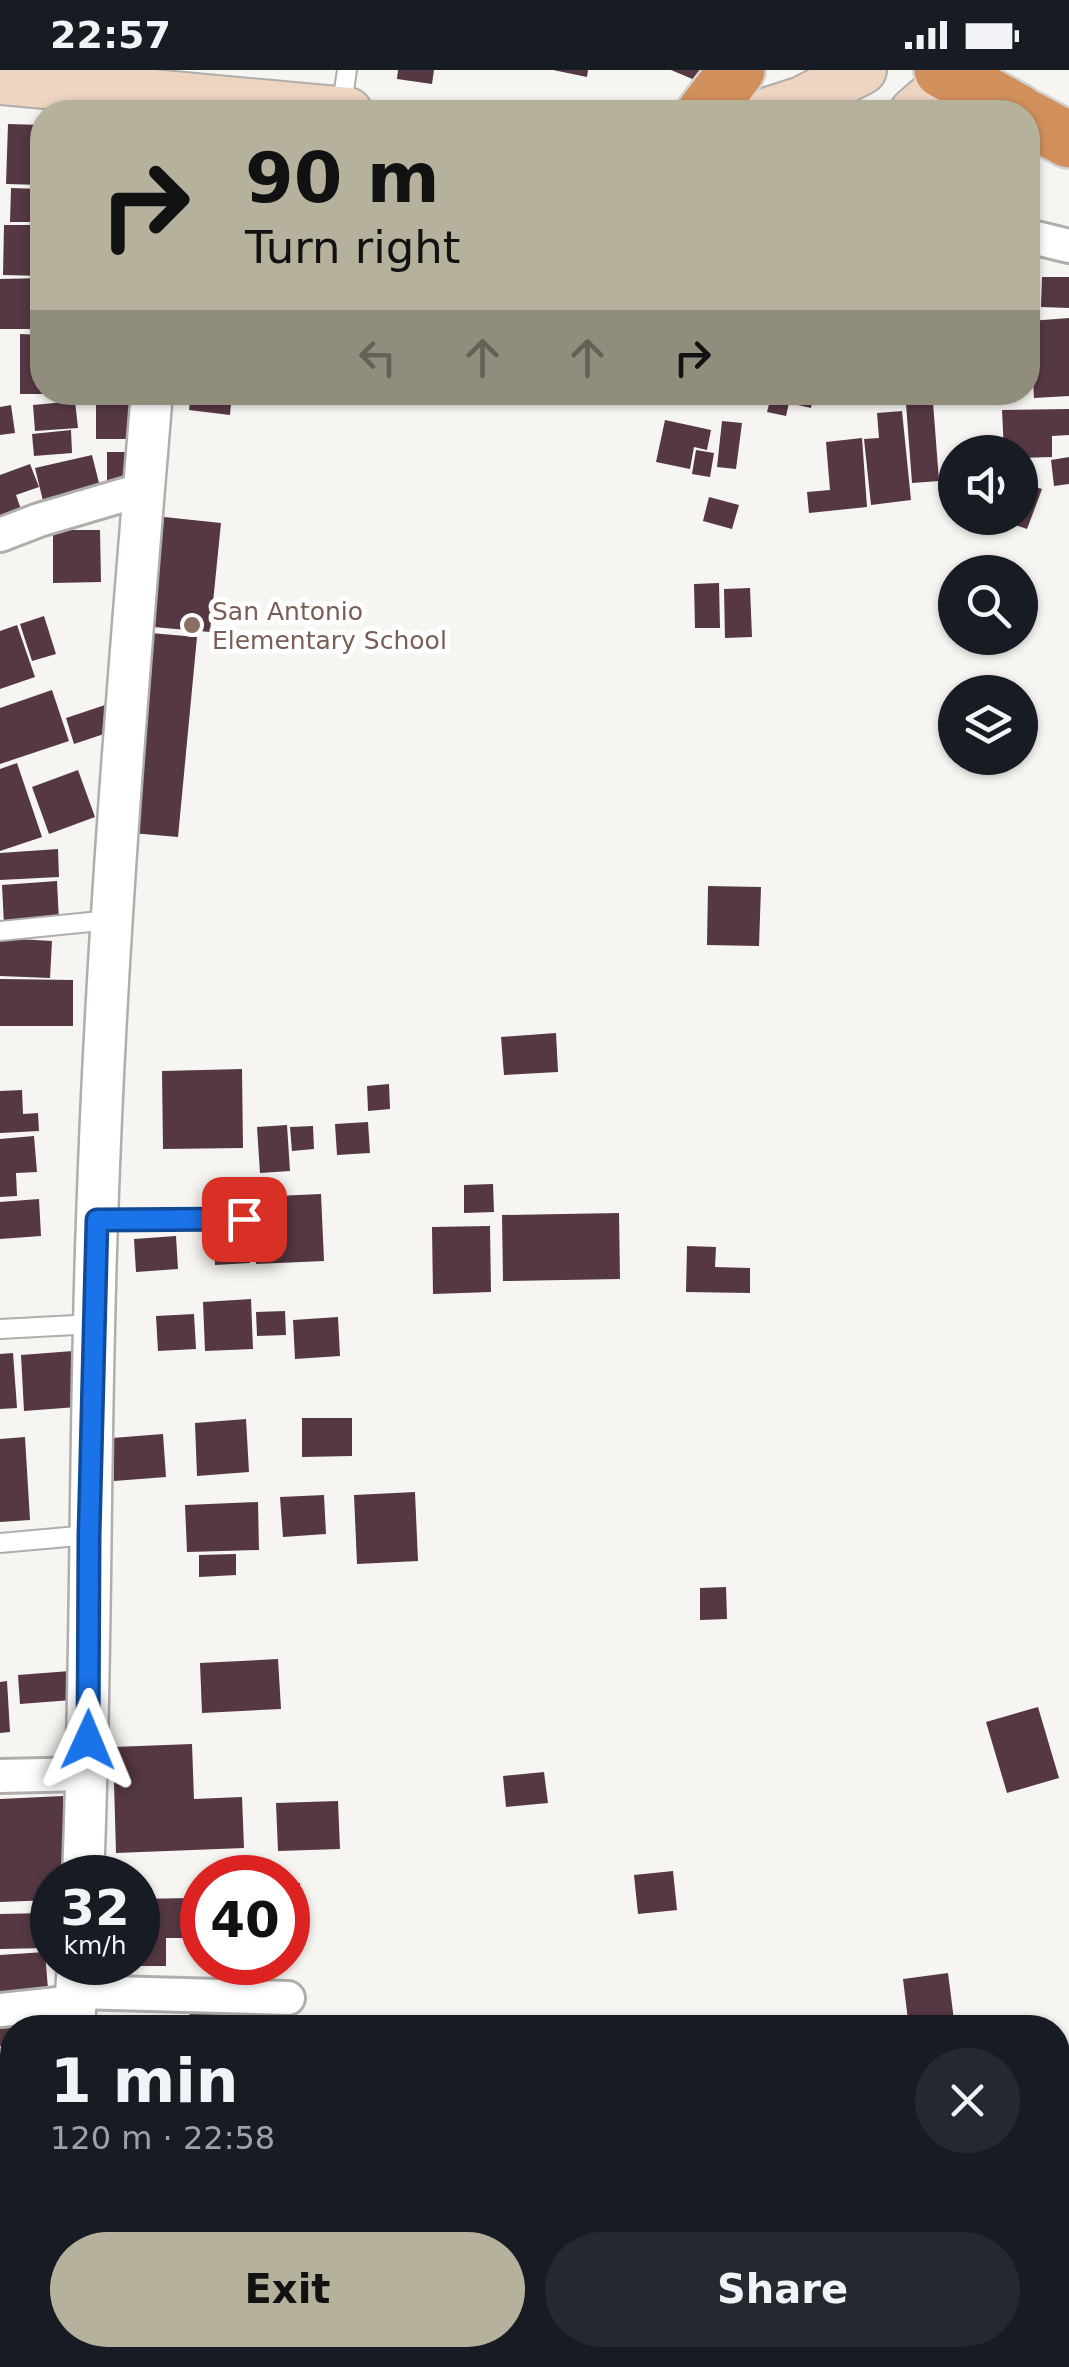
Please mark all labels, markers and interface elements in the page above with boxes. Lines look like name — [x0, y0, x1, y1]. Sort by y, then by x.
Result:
text: 22:57 — [50, 13, 171, 57]
text: 90 m — [245, 137, 440, 219]
icon: right — [80, 140, 210, 270]
text: Turn right — [245, 221, 460, 274]
icon: left — [350, 330, 405, 385]
icon: ahead — [455, 330, 510, 385]
icon: ahead — [560, 330, 615, 385]
icon: right — [665, 330, 720, 385]
map controls — [938, 435, 1038, 775]
button: sound — [938, 435, 1038, 535]
button: search — [938, 555, 1038, 655]
place label: San Antonio Elementary School — [212, 597, 447, 655]
marker: San Antonio Elementary School — [181, 614, 203, 636]
button: layers — [938, 675, 1038, 775]
pin — [202, 1177, 287, 1262]
icon: arrive — [217, 1192, 272, 1247]
position arrow — [36, 1688, 140, 1792]
speed limit sign: 40 — [180, 1855, 310, 1985]
text: 32 — [60, 1879, 130, 1937]
text: km/h — [63, 1931, 127, 1960]
text: 1 min — [50, 2046, 238, 2116]
button: close — [915, 2048, 1020, 2153]
text: 120 m · 22:58 — [50, 2119, 275, 2157]
button: Exit — [50, 2232, 525, 2347]
button: Share — [545, 2232, 1020, 2347]

